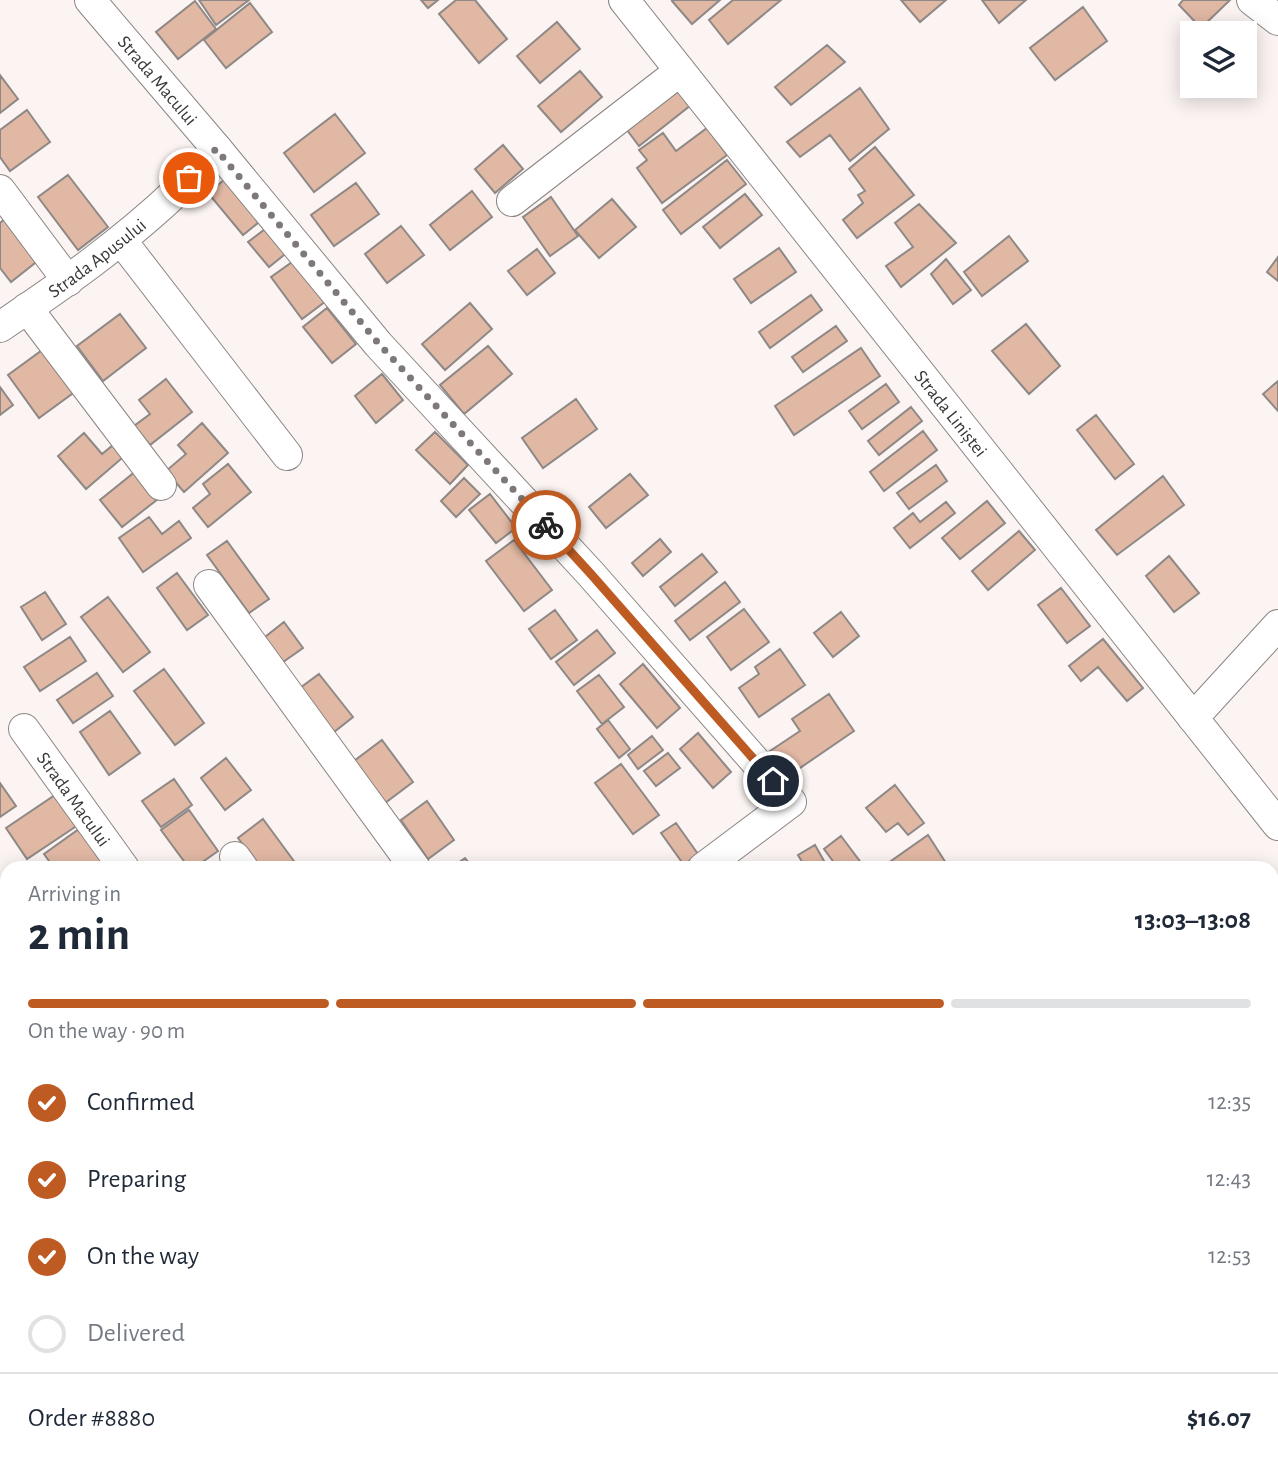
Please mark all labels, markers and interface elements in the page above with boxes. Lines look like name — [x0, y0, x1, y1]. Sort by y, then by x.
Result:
map controls — [1180, 21, 1257, 98]
button: layers — [1180, 21, 1257, 98]
street label: Strada Macului — [114, 32, 200, 129]
pin — [159, 148, 219, 208]
icon: bag — [170, 159, 208, 197]
street label: Strada Apusului — [45, 216, 150, 302]
street label: Strada Liniștei — [910, 367, 990, 461]
courier — [511, 490, 581, 560]
icon: bike — [527, 506, 565, 544]
street label: Strada Macului — [33, 749, 113, 850]
pin — [743, 751, 803, 811]
icon: home — [754, 762, 792, 800]
text: Arriving in — [28, 883, 121, 906]
text: 13:03–13:08 — [1135, 907, 1251, 933]
text: 2 min — [28, 912, 130, 958]
text: On the way · 90 m — [28, 1020, 185, 1043]
icon: check — [28, 1084, 66, 1122]
text: Confirmed — [87, 1089, 195, 1115]
text: 12:35 — [1208, 1091, 1251, 1114]
icon: check — [28, 1161, 66, 1199]
text: Preparing — [87, 1166, 186, 1192]
text: 12:43 — [1207, 1168, 1251, 1191]
icon: check — [28, 1238, 66, 1276]
text: On the way — [87, 1243, 199, 1269]
text: 12:53 — [1208, 1245, 1251, 1268]
text: Delivered — [87, 1320, 185, 1346]
text: Order #8880 — [28, 1405, 155, 1431]
text: $16.07 — [1187, 1405, 1251, 1431]

